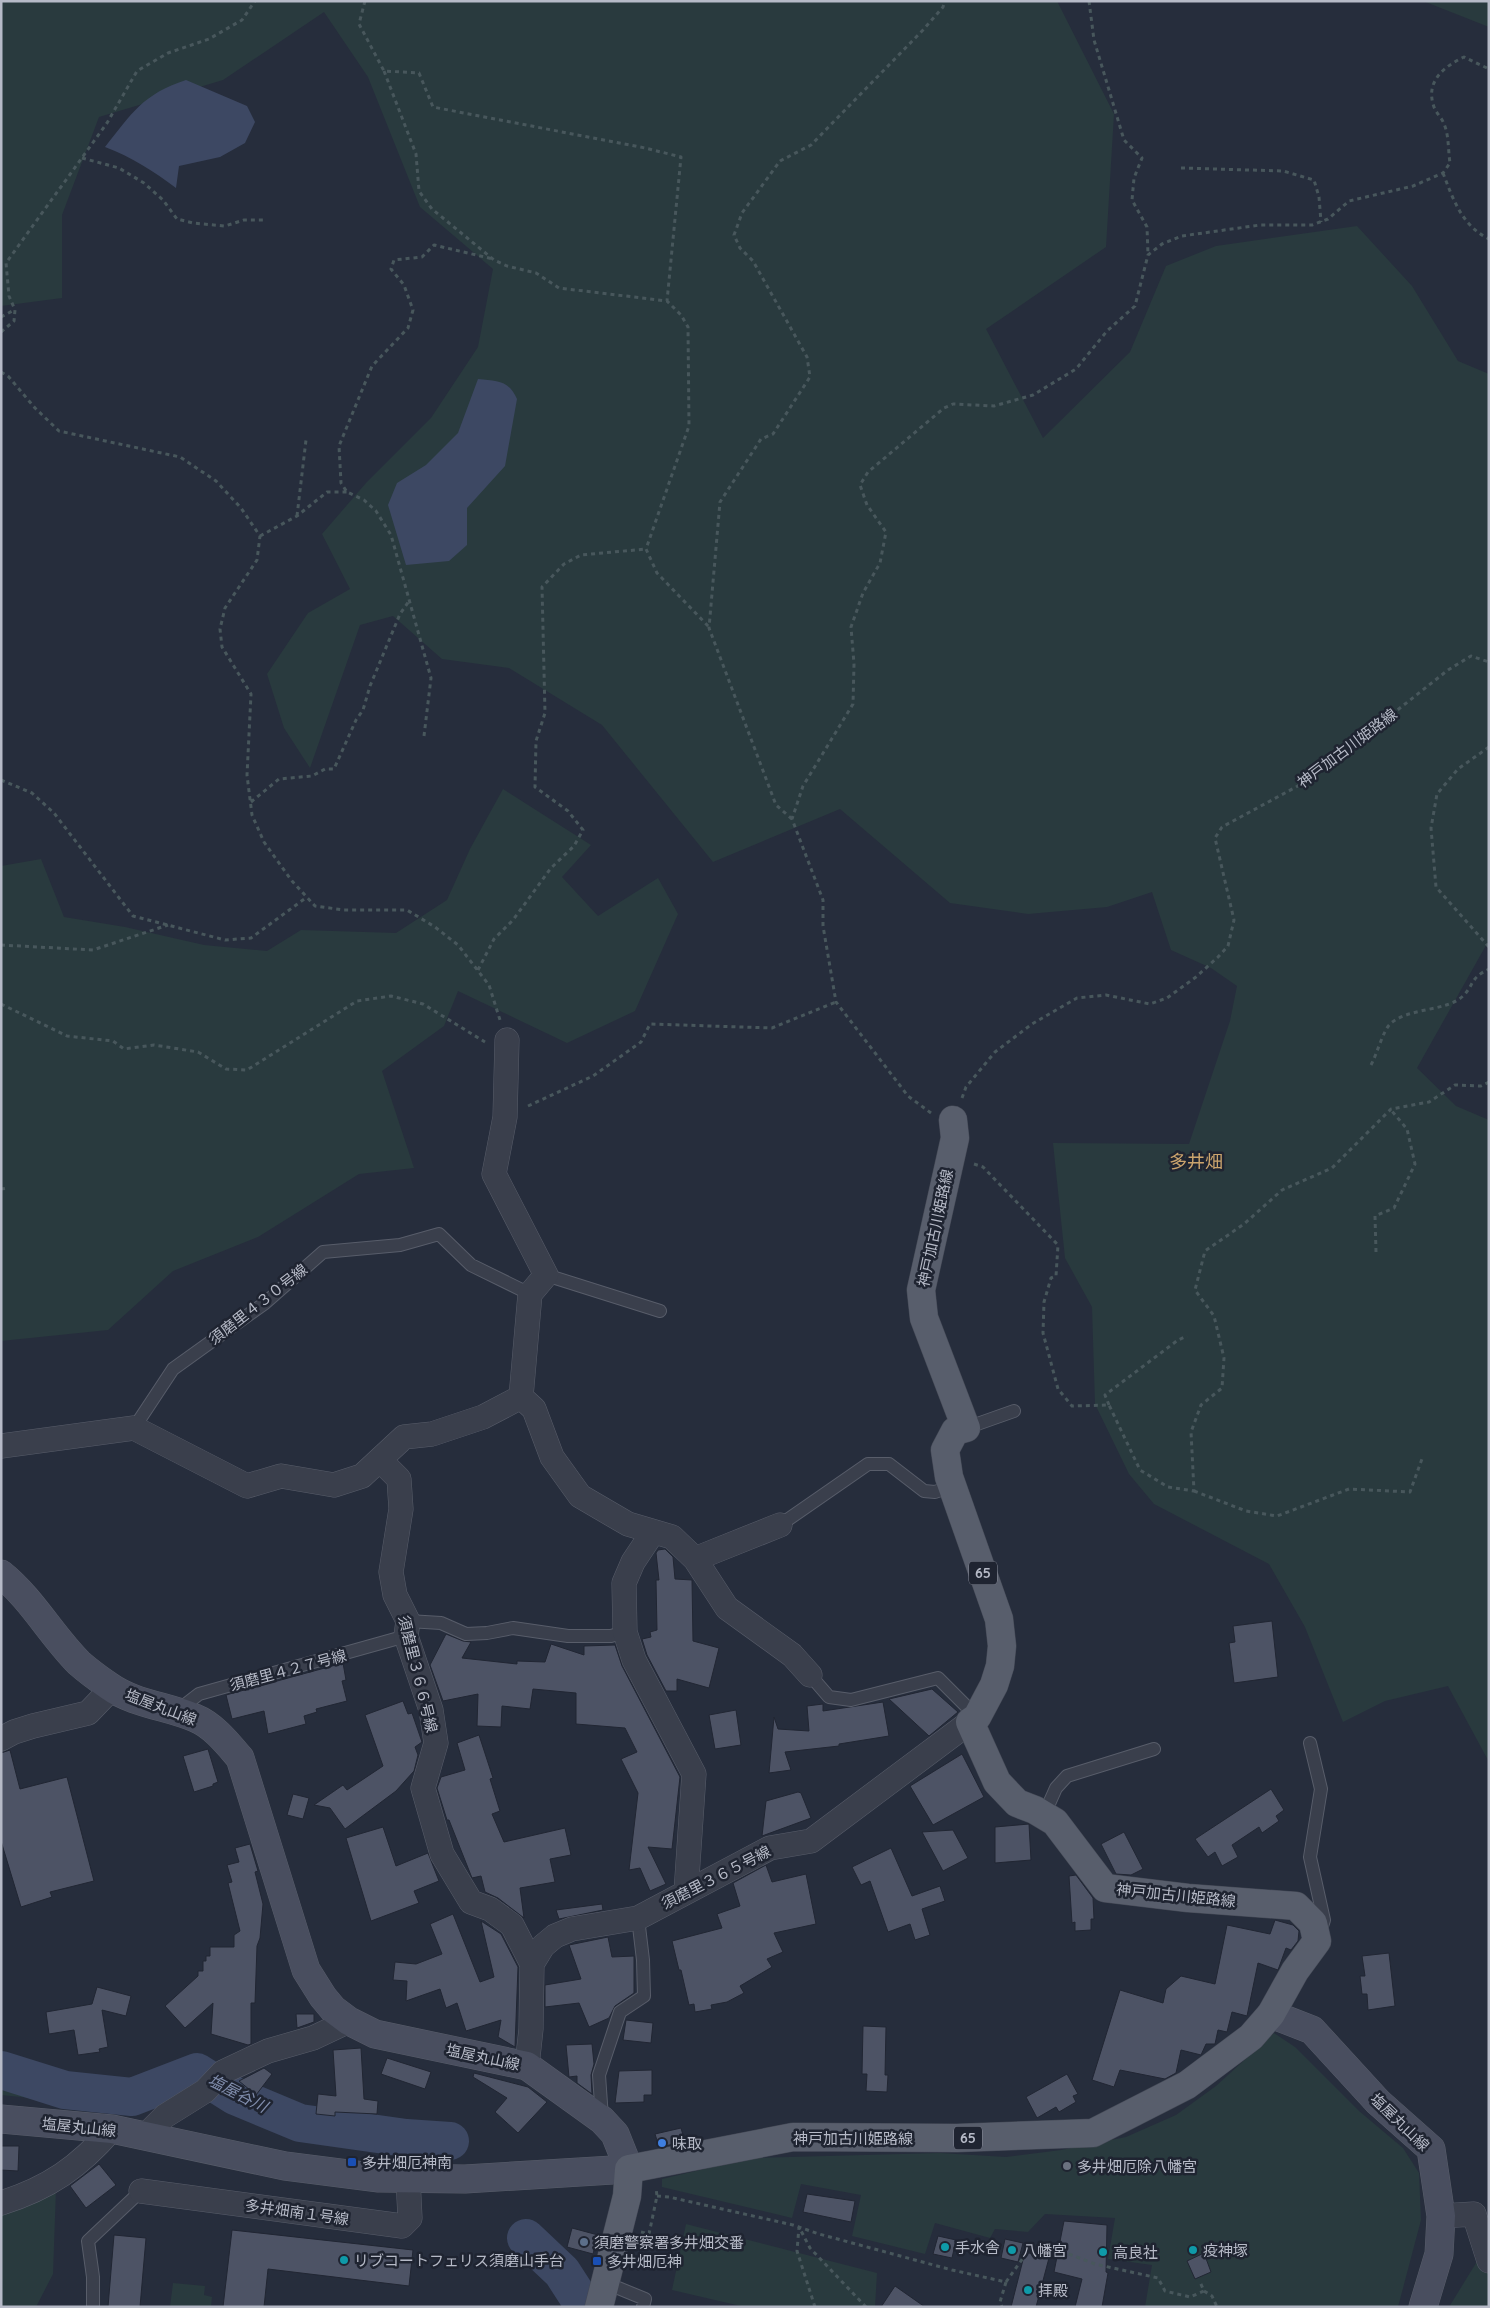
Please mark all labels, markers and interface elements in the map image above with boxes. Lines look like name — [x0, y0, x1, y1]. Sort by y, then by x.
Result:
street label: 神戸加古川姫路線 — [1293, 704, 1401, 792]
district label: 多井畑 — [1169, 1150, 1223, 1173]
street label: 神戸加古川姫路線 — [913, 1167, 957, 1289]
street label: 須磨里４３０号線 — [205, 1260, 311, 1348]
road number: 65 — [969, 1562, 997, 1585]
street label: 須磨里３６６号線 — [394, 1613, 442, 1735]
street label: 須磨里４２７号線 — [228, 1645, 348, 1695]
street label: 塩屋丸山線 — [123, 1685, 199, 1729]
street label: 須磨里３６５号線 — [658, 1841, 774, 1913]
street label: 神戸加古川姫路線 — [1115, 1879, 1237, 1911]
street label: 塩屋丸山線 — [444, 2040, 522, 2074]
water label: 塩屋谷川 — [205, 2070, 273, 2117]
street label: 塩屋丸山線 — [1366, 2089, 1434, 2155]
street label: 塩屋丸山線 — [41, 2114, 117, 2140]
road number: 65 — [954, 2126, 982, 2150]
street label: 神戸加古川姫路線 — [793, 2129, 913, 2148]
place label: 味取 — [672, 2134, 702, 2153]
marker: 味取 — [656, 2137, 668, 2149]
place label: 多井畑厄神南 — [362, 2153, 452, 2172]
marker: 多井畑厄神南 — [346, 2156, 358, 2168]
place label: 多井畑厄除八幡宮 — [1077, 2157, 1197, 2176]
marker: 多井畑厄除八幡宮 — [1061, 2160, 1073, 2172]
street label: 多井畑南１号線 — [244, 2195, 350, 2229]
place label: 須磨警察署多井畑交番 — [594, 2233, 744, 2252]
marker: 須磨警察署多井畑交番 — [578, 2236, 590, 2248]
place label: 手水舎 — [955, 2238, 1000, 2257]
marker: 手水舎 — [939, 2241, 951, 2253]
place label: 八幡宮 — [1022, 2241, 1067, 2260]
place label: 疫神塚 — [1203, 2241, 1248, 2260]
place label: 高良社 — [1113, 2243, 1158, 2262]
marker: 八幡宮 — [1006, 2244, 1018, 2256]
marker: 疫神塚 — [1187, 2244, 1199, 2256]
marker: 高良社 — [1097, 2246, 1109, 2258]
place label: リブコートフェリス須磨山手台 — [354, 2251, 564, 2270]
place label: 多井畑厄神 — [607, 2252, 682, 2271]
marker: リブコートフェリス須磨山手台 — [338, 2254, 350, 2266]
marker: 多井畑厄神 — [591, 2255, 603, 2267]
place label: 拝殿 — [1038, 2281, 1068, 2300]
marker: 拝殿 — [1022, 2284, 1034, 2296]

